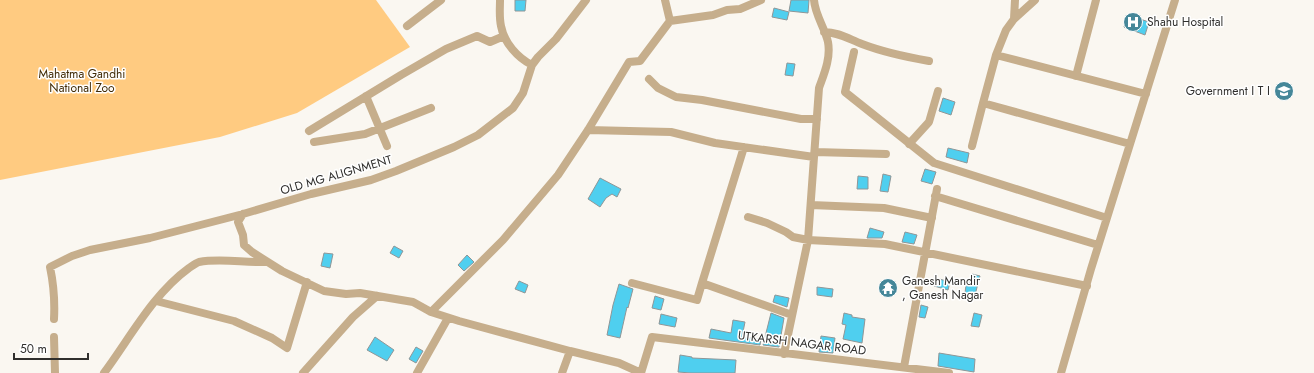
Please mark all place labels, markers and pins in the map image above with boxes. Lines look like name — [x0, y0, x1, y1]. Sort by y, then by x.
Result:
hospital icon: Shahu Hospital — [1122, 11, 1144, 33]
place label: Shahu Hospital — [1147, 13, 1223, 31]
school or university icon: Government I T I — [1273, 80, 1295, 102]
place label: Government I T I — [1186, 82, 1270, 100]
place label: Ganesh Mandir , Ganesh Nagar — [902, 272, 984, 304]
temple icon: Ganesh Mandir , Ganesh Nagar — [877, 277, 899, 299]

